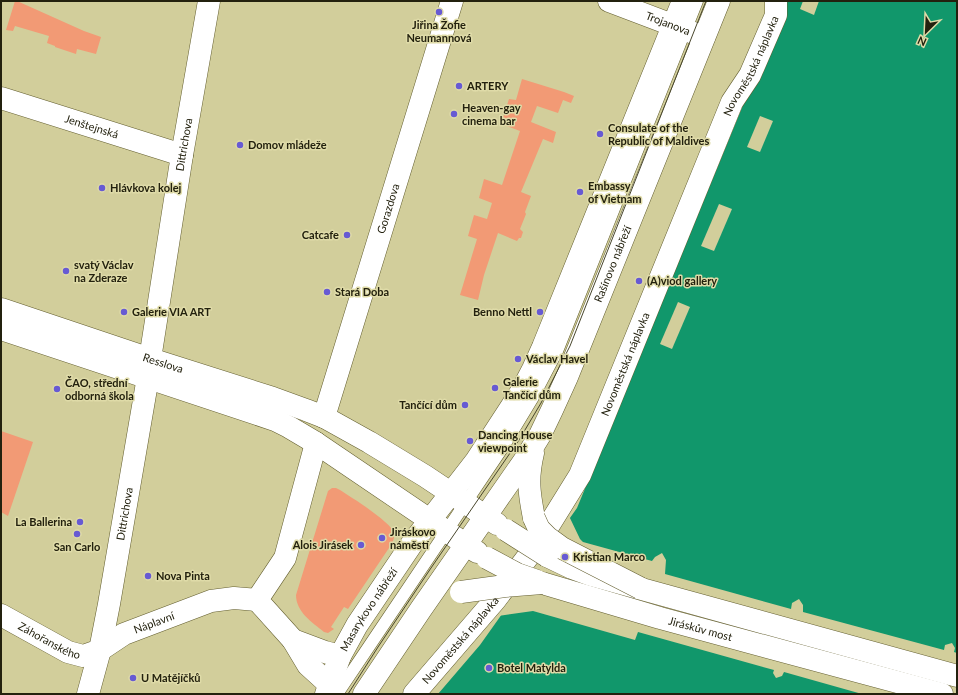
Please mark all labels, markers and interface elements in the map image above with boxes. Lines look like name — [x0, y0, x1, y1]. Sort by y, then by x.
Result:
marker: Jiřina Žofie Neumannová — [434, 7, 444, 17]
street label: Trojanova — [644, 9, 692, 37]
north arrow — [906, 12, 946, 52]
street label: Novoměstská náplavka — [720, 14, 781, 118]
place label: Jiřina Žofie Neumannová — [407, 18, 471, 44]
text: N — [915, 34, 928, 49]
place label: ARTERY — [466, 79, 509, 92]
marker: ARTERY — [454, 81, 464, 91]
place label: Heaven-gay cinema bar — [462, 101, 521, 127]
marker: Heaven-gay cinema bar — [449, 109, 459, 119]
street label: Jenštejnská — [63, 112, 120, 141]
street label: Dittrichova — [173, 117, 194, 172]
place label: Consulate of the Republic of Maldives — [608, 121, 709, 147]
marker: Consulate of the Republic of Maldives — [595, 129, 605, 139]
place label: Domov mládeže — [248, 138, 327, 151]
marker: Domov mládeže — [235, 140, 245, 150]
place label: Embassy of Vietnam — [588, 179, 642, 205]
place label: Hlávkova kolej — [110, 181, 182, 194]
street label: Gorazdova — [374, 182, 401, 235]
marker: Hlávkova kolej — [97, 183, 107, 193]
marker: Embassy of Vietnam — [575, 187, 585, 197]
street label: Rašínovo nábřeží — [591, 223, 634, 304]
place label: Catcafe — [302, 228, 339, 241]
marker: Catcafe — [342, 230, 352, 240]
place label: svatý Václav na Zderaze — [74, 258, 134, 284]
marker: svatý Václav na Zderaze — [61, 266, 71, 276]
place label: (A)viod gallery — [647, 274, 717, 287]
marker: (A)viod gallery — [634, 276, 644, 286]
place label: Stará Doba — [335, 285, 389, 298]
marker: Stará Doba — [322, 287, 332, 297]
place label: Galerie VIA ART — [132, 305, 211, 318]
place label: Benno Nettl — [473, 305, 532, 318]
marker: Galerie VIA ART — [119, 307, 129, 317]
marker: Benno Nettl — [535, 307, 545, 317]
street label: Novoměstská náplavka — [598, 310, 652, 418]
street label: Resslova — [141, 350, 185, 375]
place label: Václav Havel — [525, 352, 588, 365]
marker: Václav Havel — [513, 354, 523, 364]
place label: Galerie Tančící dům — [503, 375, 561, 401]
place label: ČAO, střední odborná škola — [65, 376, 134, 402]
marker: Galerie Tančící dům — [490, 383, 500, 393]
marker: ČAO, střední odborná škola — [52, 384, 62, 394]
place label: Tančící dům — [399, 398, 457, 411]
marker: Tančící dům — [460, 400, 470, 410]
place label: Dancing House viewpoint — [478, 428, 552, 454]
marker: Dancing House viewpoint — [465, 436, 475, 446]
street label: Dittrichova — [113, 486, 135, 541]
place label: La Ballerina — [15, 515, 72, 528]
marker: La Ballerina — [75, 517, 85, 527]
place label: Jiráskovo náměstí — [390, 525, 436, 551]
marker: San Carlo — [72, 529, 82, 539]
marker: Jiráskovo náměstí — [377, 533, 387, 543]
place label: Alois Jirásek — [292, 538, 353, 551]
place label: San Carlo — [54, 540, 100, 553]
marker: Alois Jirásek — [356, 540, 366, 550]
place label: Kristian Marco — [573, 550, 645, 563]
marker: Kristian Marco — [560, 552, 570, 562]
street label: Masarykovo nábřeží — [337, 565, 400, 653]
place label: Nova Pinta — [156, 569, 210, 582]
marker: Nova Pinta — [143, 571, 153, 581]
street label: Novoměstská náplavka — [419, 594, 501, 686]
street label: Náplavní — [132, 608, 176, 636]
street label: Jiráskův most — [667, 614, 734, 643]
street label: Záhořanského — [16, 619, 82, 661]
place label: Botel Matylda — [497, 661, 566, 674]
marker: Botel Matylda — [484, 663, 494, 673]
place label: U Matějíčků — [141, 671, 201, 684]
marker: U Matějíčků — [128, 673, 138, 683]

